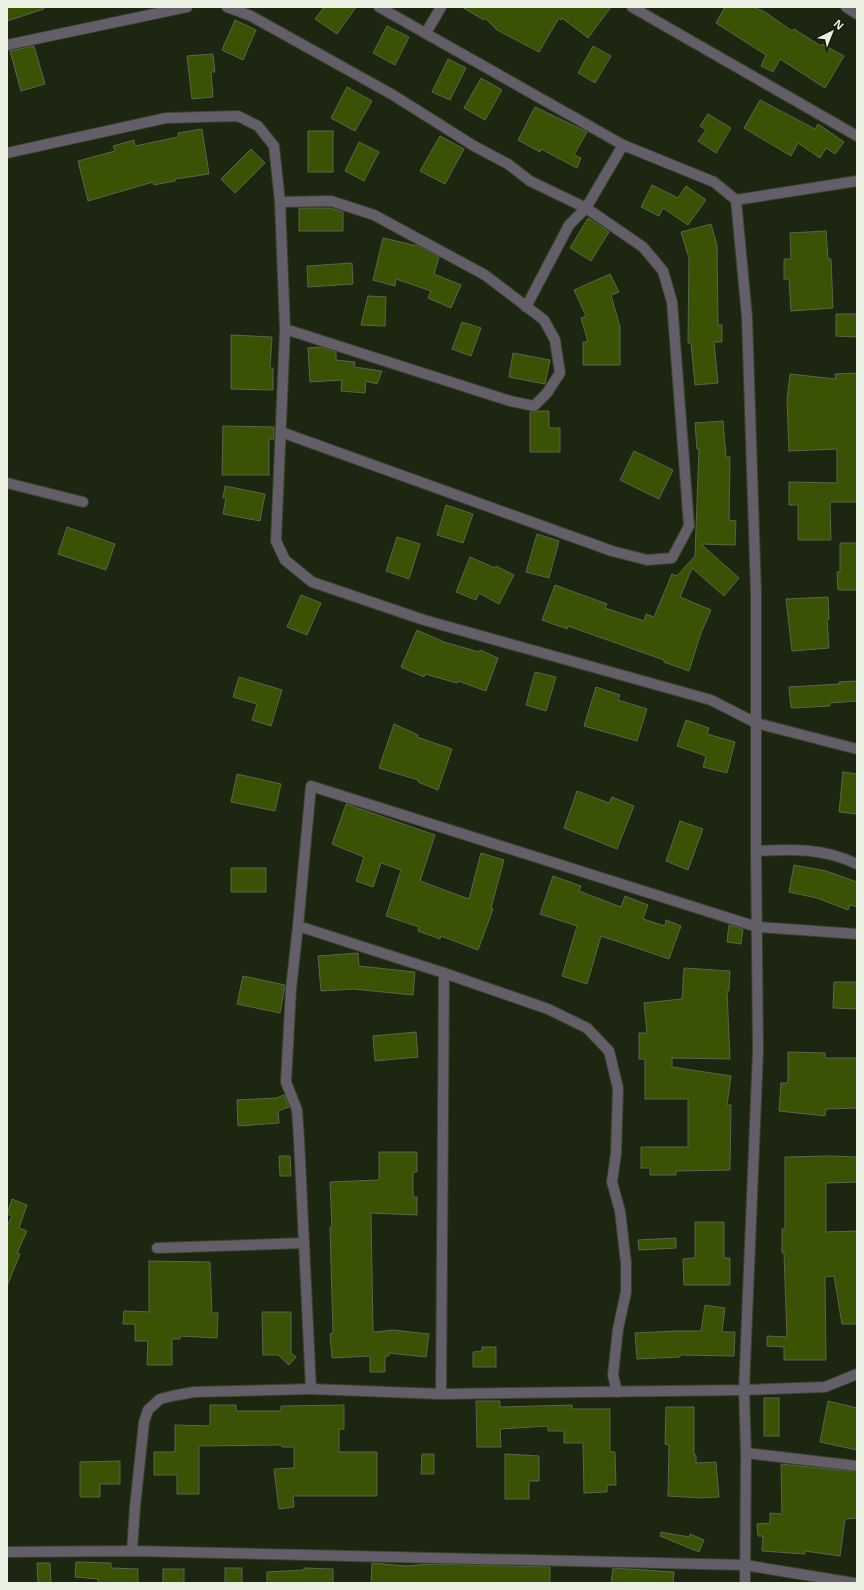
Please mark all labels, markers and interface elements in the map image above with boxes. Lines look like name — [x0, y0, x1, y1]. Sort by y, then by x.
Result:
north arrow — [812, 12, 852, 52]
text: N — [831, 16, 848, 33]

